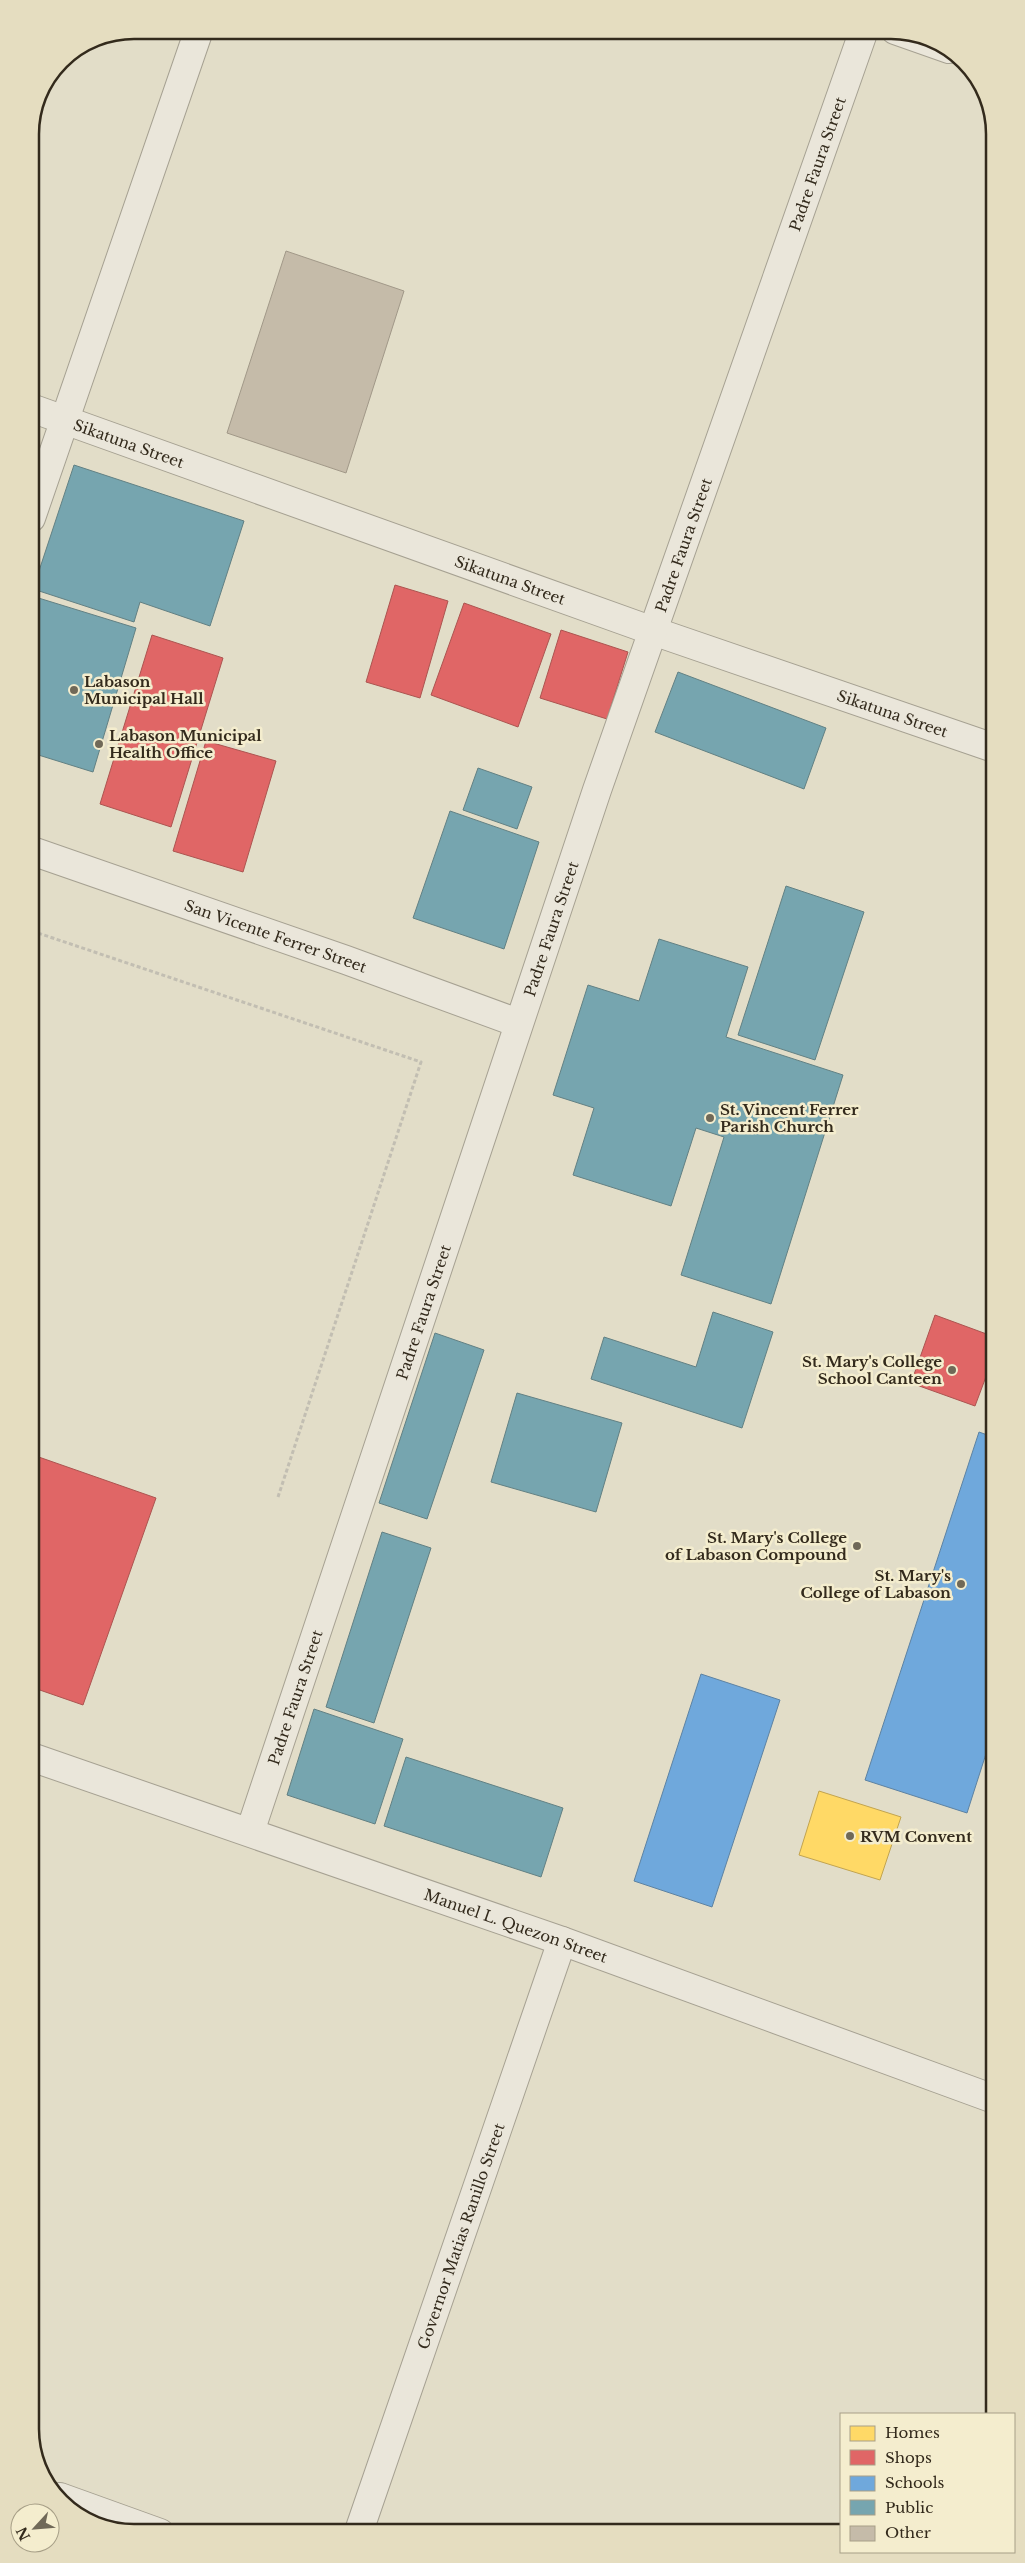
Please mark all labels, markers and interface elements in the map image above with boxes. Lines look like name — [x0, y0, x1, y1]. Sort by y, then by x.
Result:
street label: Padre Faura Street — [785, 94, 849, 234]
street label: Sikatuna Street — [71, 415, 187, 472]
street label: Padre Faura Street — [651, 475, 716, 615]
street label: Sikatuna Street — [452, 551, 568, 608]
place label: Labason Municipal Hall — [84, 672, 204, 708]
marker: Labason Municipal Hall — [68, 684, 80, 696]
street label: Sikatuna Street — [835, 685, 951, 741]
place label: Labason Municipal Health Office — [109, 726, 262, 762]
marker: Labason Municipal Health Office — [93, 738, 105, 750]
street label: Padre Faura Street — [519, 858, 582, 999]
street label: San Vicente Ferrer Street — [182, 895, 370, 976]
place label: St. Vincent Ferrer Parish Church — [720, 1100, 859, 1136]
marker: St. Vincent Ferrer Parish Church — [704, 1112, 716, 1124]
street label: Padre Faura Street — [392, 1242, 455, 1382]
place label: St. Mary's College School Canteen — [802, 1352, 942, 1388]
marker: St. Mary's College School Canteen — [946, 1364, 958, 1376]
place label: St. Mary's College of Labason Compound — [665, 1528, 848, 1564]
marker: St. Mary's College of Labason Compound — [851, 1540, 863, 1552]
place label: St. Mary's College of Labason — [801, 1566, 951, 1602]
marker: St. Mary's College of Labason — [955, 1578, 967, 1590]
street label: Padre Faura Street — [264, 1627, 326, 1767]
place label: RVM Convent — [860, 1827, 972, 1846]
marker: RVM Convent — [844, 1830, 856, 1842]
street label: Manuel L. Quezon Street — [422, 1884, 610, 1966]
street label: Governor Matias Ranillo Street — [413, 2120, 508, 2352]
legend — [840, 2413, 1015, 2553]
text: Homes — [885, 2423, 940, 2442]
text: Shops — [885, 2448, 932, 2467]
text: Schools — [885, 2473, 945, 2492]
text: Public — [885, 2498, 933, 2517]
north arrow — [10, 2503, 60, 2553]
text: Other — [885, 2523, 932, 2542]
text: N — [12, 2524, 34, 2544]

